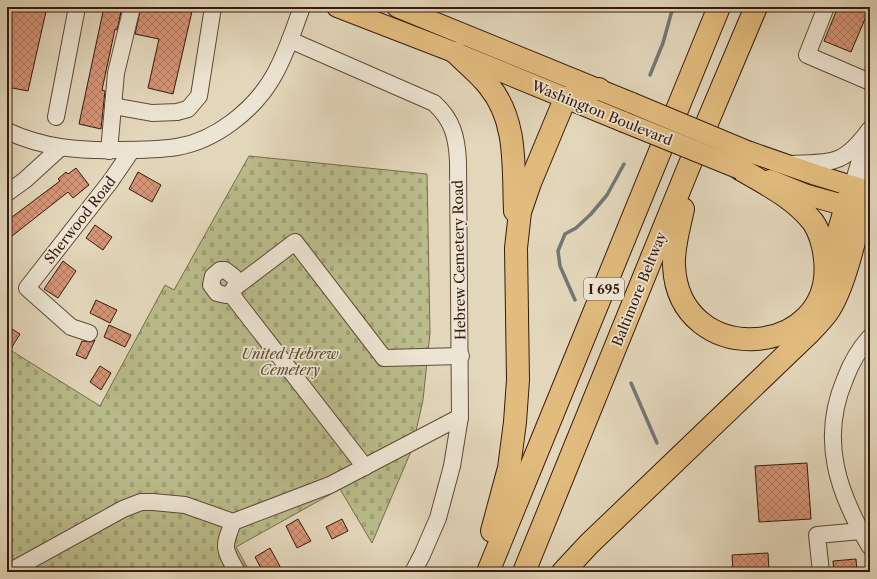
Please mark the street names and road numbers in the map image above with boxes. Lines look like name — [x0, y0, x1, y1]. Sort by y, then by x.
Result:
street label: Washington Boulevard — [528, 76, 675, 150]
street label: Sherwood Road — [40, 172, 120, 267]
street label: Hebrew Cemetery Road — [449, 179, 469, 340]
street label: Baltimore Beltway — [608, 229, 670, 349]
road number: I 695 — [584, 278, 624, 300]

